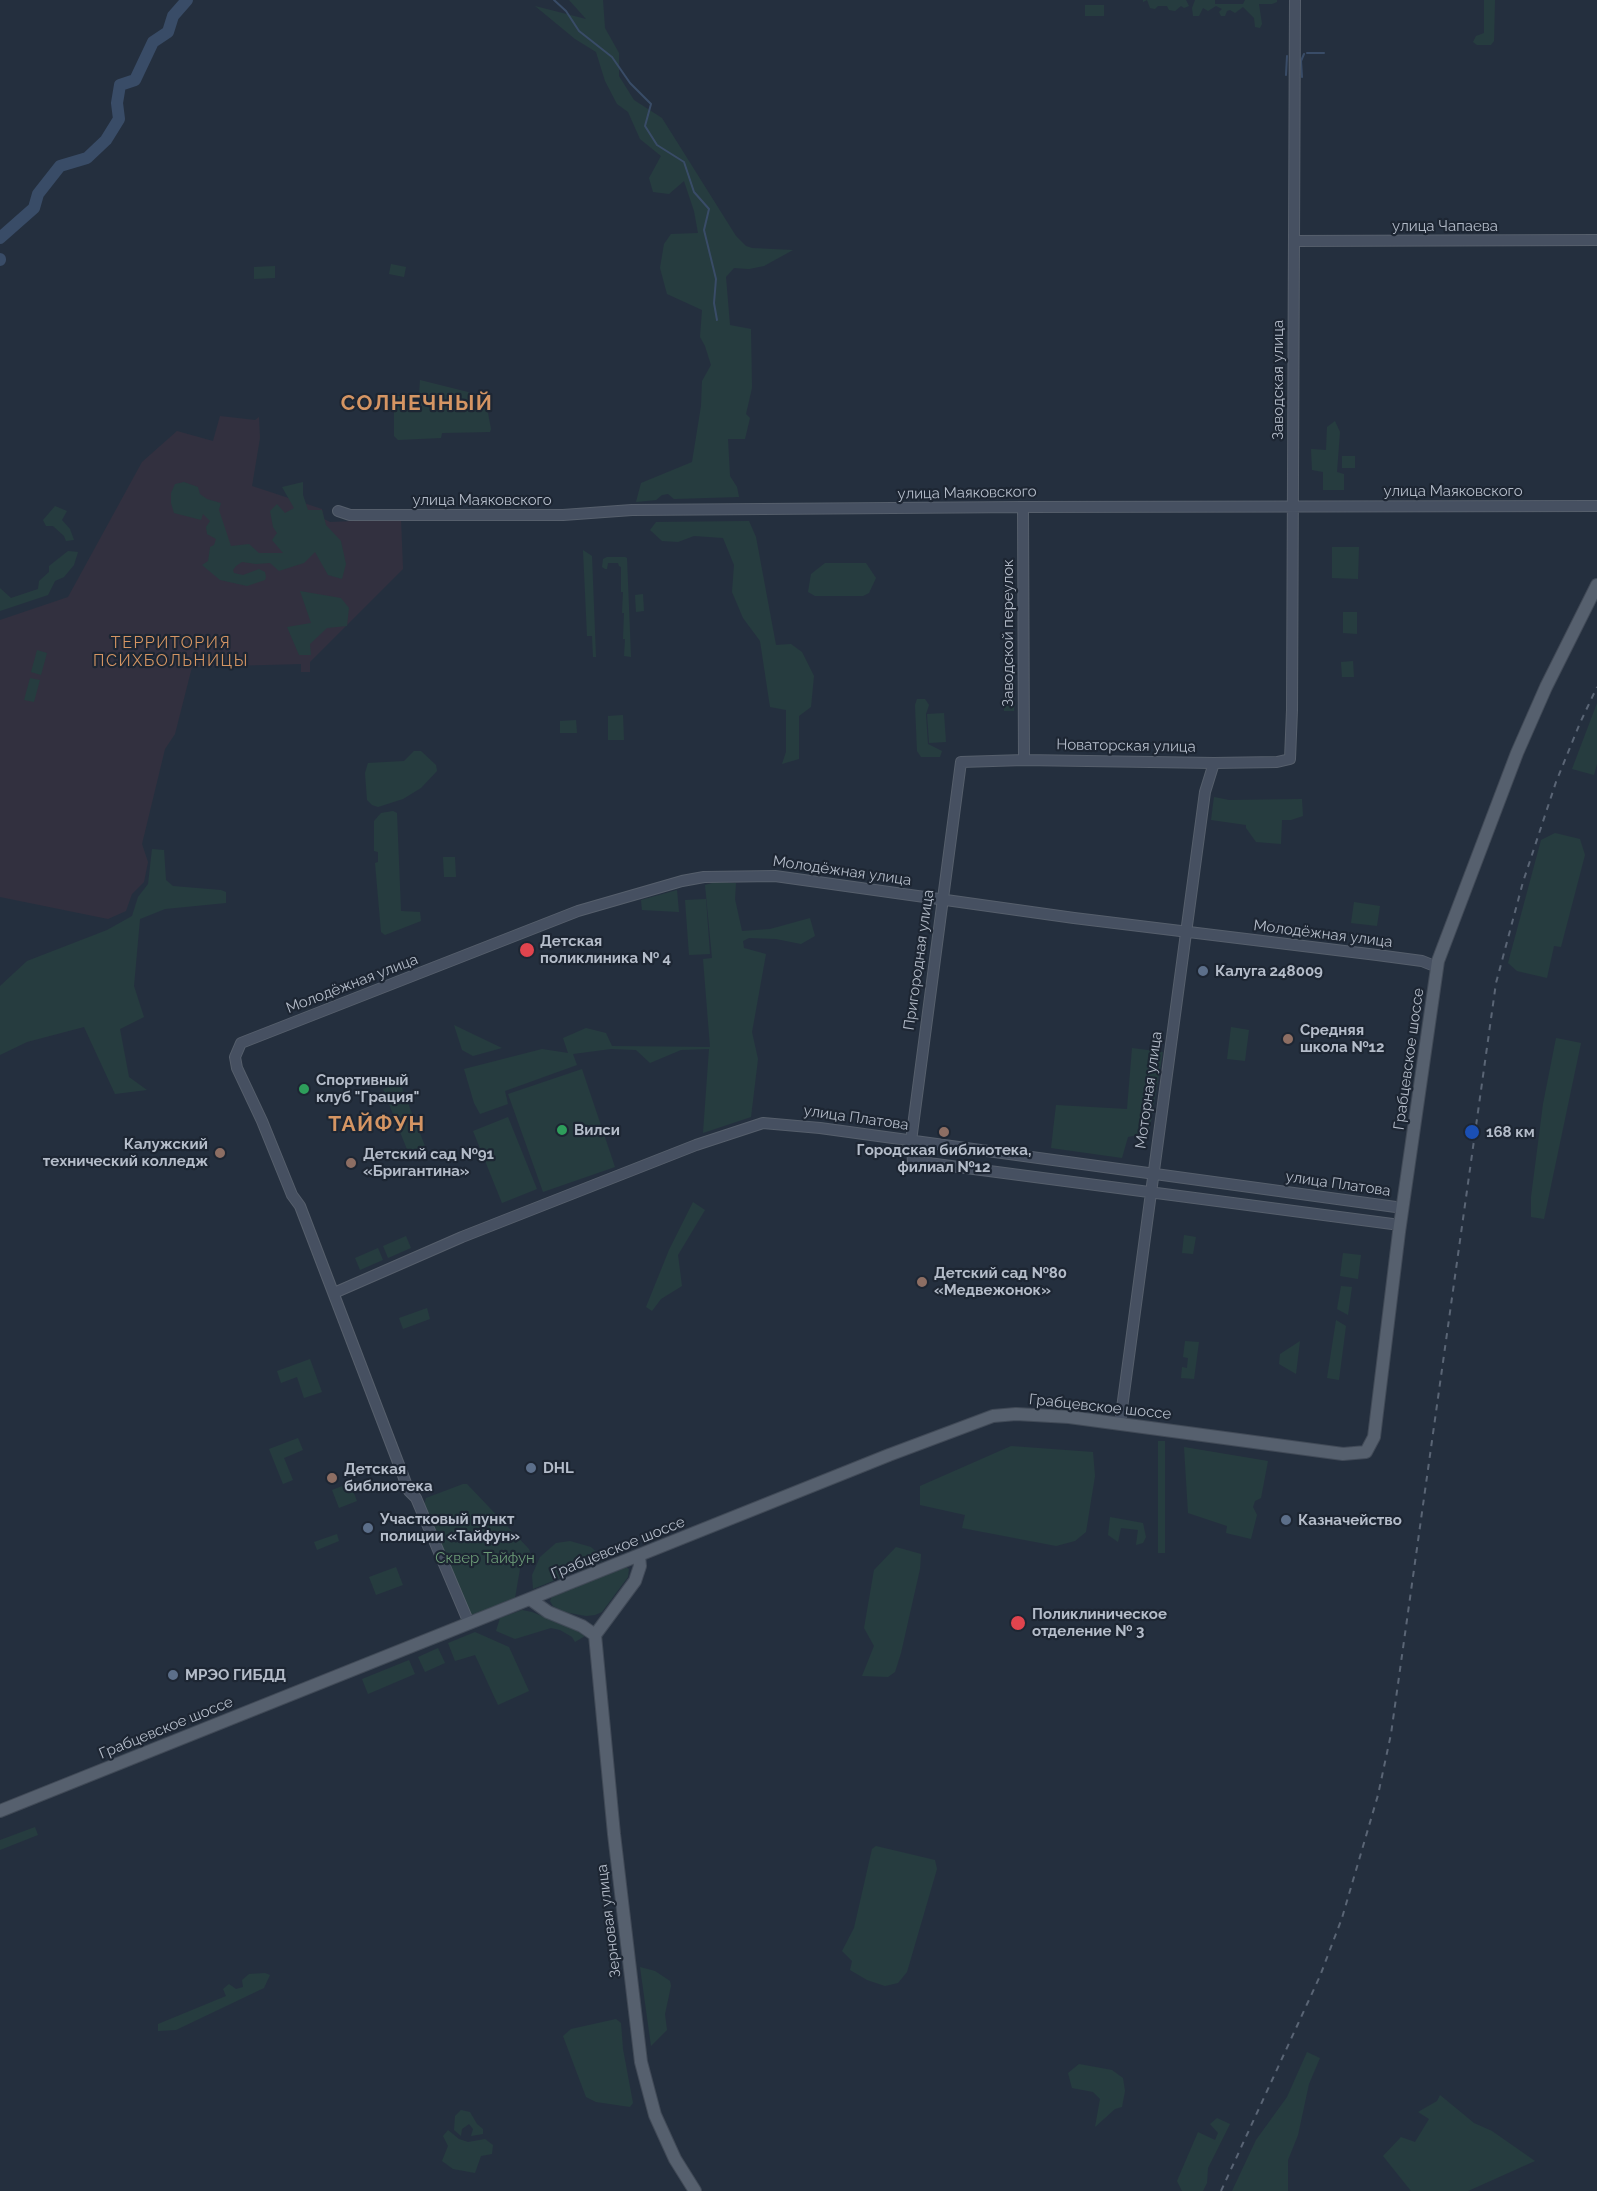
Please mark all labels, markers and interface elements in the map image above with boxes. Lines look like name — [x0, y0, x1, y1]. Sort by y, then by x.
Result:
street label: улица Чапаева — [1392, 217, 1498, 235]
street label: Заводская улица — [1269, 320, 1287, 440]
district label: СОЛНЕЧНЫЙ — [341, 391, 493, 417]
street label: улица Маяковского — [1383, 482, 1523, 500]
street label: улица Маяковского — [897, 483, 1037, 503]
street label: улица Маяковского — [412, 491, 552, 509]
street label: Заводской переулок — [999, 559, 1017, 707]
district label: ТЕРРИТОРИЯ ПСИХБОЛЬНИЦЫ — [93, 633, 249, 671]
street label: Новаторская улица — [1056, 736, 1196, 756]
street label: Молодёжная улица — [772, 852, 912, 890]
street label: Пригородная улица — [900, 889, 938, 1031]
street label: Молодёжная улица — [1253, 917, 1393, 951]
place label: Детская поликлиника № 4 — [540, 932, 671, 967]
marker: Детская поликлиника № 4 — [518, 941, 536, 959]
street label: Молодёжная улица — [284, 951, 420, 1017]
place label: Калуга 248009 — [1215, 962, 1323, 980]
marker: Калуга 248009 — [1196, 964, 1210, 978]
street label: Грабцевское шоссе — [1390, 987, 1428, 1131]
place label: Средняя школа №12 — [1300, 1021, 1384, 1056]
street label: Моторная улица — [1132, 1030, 1166, 1150]
marker: Средняя школа №12 — [1281, 1032, 1295, 1046]
place label: Спортивный клуб "Грация" — [316, 1071, 419, 1106]
marker: Спортивный клуб "Грация" — [297, 1082, 311, 1096]
street label: улица Платова — [802, 1102, 910, 1134]
district label: ТАЙФУН — [328, 1112, 426, 1138]
place label: Вилси — [574, 1121, 620, 1139]
marker: Вилси — [555, 1123, 569, 1137]
marker: 168 км — [1463, 1123, 1481, 1141]
place label: 168 км — [1486, 1123, 1535, 1141]
marker: Городская библиотека, филиал №12 — [937, 1125, 951, 1139]
place label: Калужский технический колледж — [43, 1135, 208, 1170]
place label: Городская библиотека, филиал №12 — [857, 1141, 1031, 1176]
place label: Детский сад №91 «Бригантина» — [363, 1145, 494, 1180]
marker: Калужский технический колледж — [213, 1146, 227, 1160]
marker: Детский сад №91 «Бригантина» — [344, 1156, 358, 1170]
street label: улица Платова — [1284, 1168, 1392, 1200]
place label: Детский сад №80 «Медвежонок» — [934, 1264, 1067, 1299]
marker: Детский сад №80 «Медвежонок» — [915, 1275, 929, 1289]
street label: Грабцевское шоссе — [1028, 1391, 1172, 1423]
place label: DHL — [543, 1459, 574, 1477]
place label: Детская библиотека — [344, 1460, 433, 1495]
marker: DHL — [524, 1461, 538, 1475]
marker: Детская библиотека — [325, 1471, 339, 1485]
place label: Участковый пункт полиции «Тайфун» — [380, 1510, 520, 1545]
place label: Казначейство — [1298, 1511, 1402, 1529]
street label: Грабцевское шоссе — [548, 1513, 688, 1583]
marker: Казначейство — [1279, 1513, 1293, 1527]
marker: Участковый пункт полиции «Тайфун» — [361, 1521, 375, 1535]
park label: Сквер Тайфун — [435, 1549, 535, 1567]
place label: Поликлиническое отделение № 3 — [1032, 1605, 1167, 1640]
marker: Поликлиническое отделение № 3 — [1009, 1614, 1027, 1632]
place label: МРЭО ГИБДД — [185, 1666, 286, 1684]
marker: МРЭО ГИБДД — [166, 1668, 180, 1682]
street label: Грабцевское шоссе — [96, 1693, 236, 1763]
street label: Зерновая улица — [593, 1863, 625, 1979]

